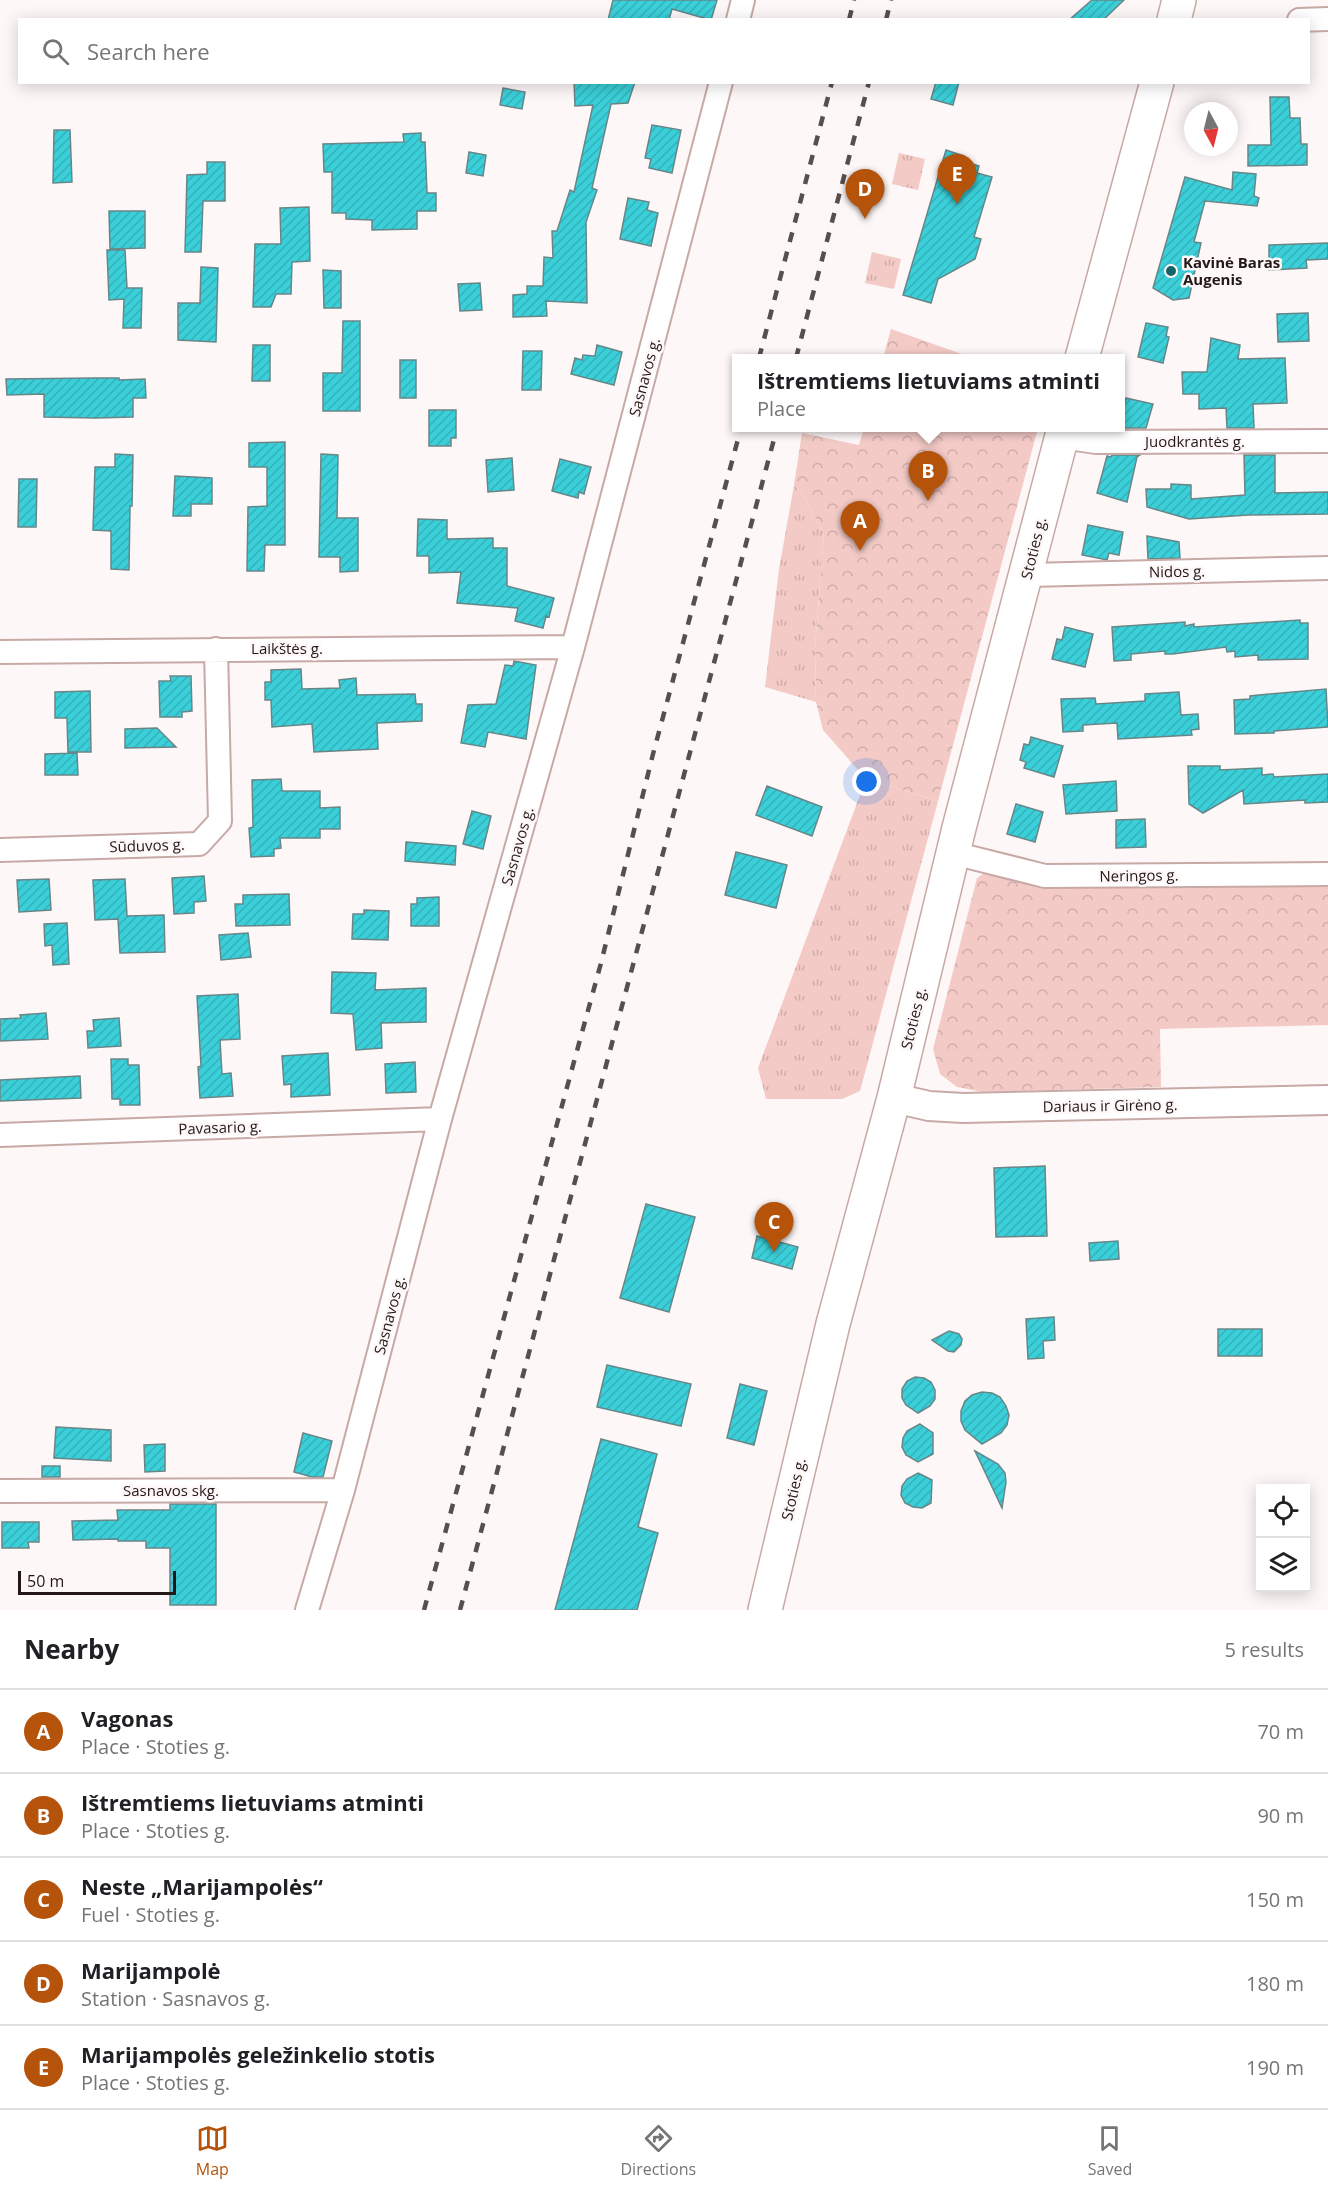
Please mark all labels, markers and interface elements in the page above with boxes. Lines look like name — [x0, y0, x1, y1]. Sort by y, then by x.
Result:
search box — [18, 18, 1310, 84]
icon: search — [39, 35, 72, 68]
text: Search here — [87, 36, 210, 66]
north arrow — [1184, 102, 1238, 156]
pin: E — [938, 154, 976, 204]
pin: D — [846, 170, 884, 219]
place label: Kavinė Baras Augenis — [1183, 252, 1280, 289]
marker: Kavinė Baras Augenis — [1164, 264, 1178, 278]
street label: Sasnavos g. — [624, 335, 664, 419]
popup — [732, 354, 1125, 432]
text: Ištremtiems lietuviams atminti — [757, 365, 1100, 395]
text: Place — [757, 395, 806, 422]
street label: Juodkrantės g. — [1143, 431, 1245, 451]
pin: B — [908, 452, 948, 501]
pin: A — [840, 502, 880, 551]
street label: Stoties g. — [1016, 515, 1050, 581]
street label: Nidos g. — [1149, 561, 1205, 581]
street label: Laikštės g. — [251, 638, 323, 658]
your location — [852, 767, 881, 796]
street label: Sasnavos g. — [496, 804, 538, 888]
street label: Sūduvos g. — [109, 834, 185, 856]
street label: Neringos g. — [1099, 864, 1179, 886]
street label: Stoties g. — [896, 985, 930, 1051]
street label: Dariaus ir Girėno g. — [1042, 1094, 1178, 1116]
street label: Pavasario g. — [178, 1116, 262, 1138]
pin: C — [754, 1202, 794, 1252]
street label: Sasnavos g. — [369, 1273, 409, 1357]
street label: Stoties g. — [776, 1456, 810, 1522]
street label: Sasnavos skg. — [123, 1480, 219, 1500]
map controls — [1256, 1484, 1310, 1592]
button: locate — [1256, 1484, 1310, 1538]
button: layers — [1256, 1538, 1310, 1592]
scale bar — [18, 1568, 176, 1596]
text: 50 m — [27, 1570, 64, 1592]
text: Nearby — [24, 1631, 119, 1667]
text: 5 results — [1224, 1636, 1304, 1663]
text: Vagonas — [81, 1703, 173, 1733]
text: A — [37, 1718, 50, 1745]
text: 70 m — [1257, 1718, 1304, 1745]
text: Place · Stoties g. — [81, 1733, 230, 1760]
text: Ištremtiems lietuviams atminti — [81, 1787, 424, 1817]
text: B — [37, 1802, 50, 1829]
text: 90 m — [1257, 1802, 1304, 1829]
text: Place · Stoties g. — [81, 1817, 230, 1844]
text: Neste „Marijampolės“ — [81, 1871, 323, 1901]
text: C — [37, 1886, 50, 1913]
text: 150 m — [1246, 1886, 1304, 1913]
text: Fuel · Stoties g. — [81, 1901, 220, 1928]
text: Marijampolė — [81, 1955, 221, 1985]
text: D — [36, 1970, 51, 1997]
text: 180 m — [1246, 1970, 1304, 1997]
text: Station · Sasnavos g. — [81, 1985, 270, 2012]
text: Marijampolės geležinkelio stotis — [81, 2039, 435, 2069]
text: E — [38, 2054, 49, 2081]
text: 190 m — [1246, 2054, 1304, 2081]
text: Place · Stoties g. — [81, 2069, 230, 2096]
tab: Map — [196, 2122, 229, 2180]
tab: Directions — [620, 2122, 696, 2180]
tab: Saved — [1088, 2122, 1132, 2180]

